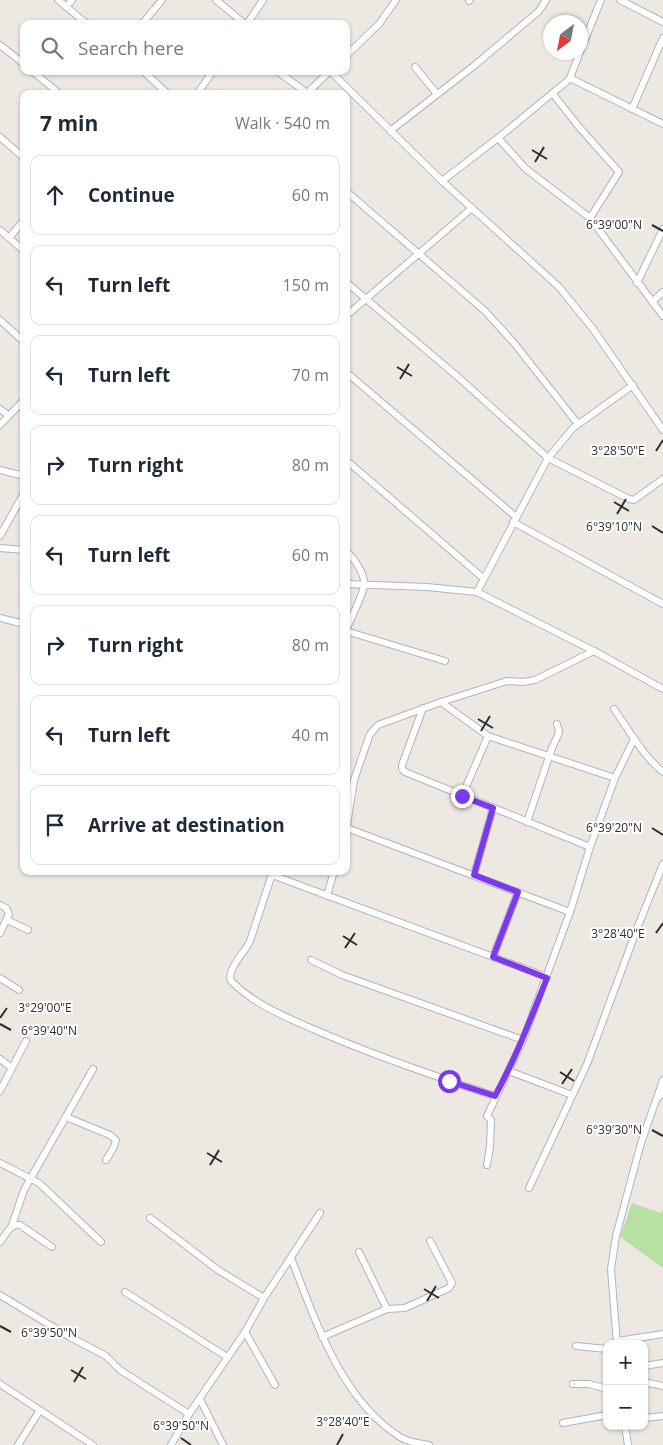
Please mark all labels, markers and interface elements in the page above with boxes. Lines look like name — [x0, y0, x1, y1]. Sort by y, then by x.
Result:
north arrow — [543, 15, 588, 60]
search box — [20, 20, 350, 75]
icon: search — [38, 34, 66, 62]
text: Search here — [78, 35, 184, 61]
text: 7 min — [40, 109, 98, 137]
text: Walk · 540 m — [235, 112, 330, 134]
icon: ahead — [41, 181, 69, 209]
text: Continue — [88, 182, 175, 208]
text: 60 m — [292, 184, 329, 206]
text: 6°39'00"N — [586, 216, 642, 233]
icon: left — [41, 271, 69, 299]
text: Turn left — [88, 272, 170, 298]
text: 150 m — [283, 274, 329, 296]
icon: left — [41, 361, 69, 389]
text: Turn left — [88, 362, 170, 388]
text: 70 m — [292, 364, 329, 386]
text: 3°28'50"E — [591, 442, 645, 459]
icon: right — [41, 451, 69, 479]
text: Turn right — [88, 452, 183, 478]
text: 80 m — [292, 454, 329, 476]
text: 6°39'10"N — [586, 518, 642, 535]
icon: left — [41, 541, 69, 569]
text: Turn left — [88, 542, 170, 568]
text: 60 m — [292, 544, 329, 566]
icon: right — [41, 631, 69, 659]
text: Turn right — [88, 632, 183, 658]
text: 80 m — [292, 634, 329, 656]
icon: left — [41, 721, 69, 749]
text: Turn left — [88, 722, 170, 748]
text: 40 m — [292, 724, 329, 746]
route end — [451, 785, 474, 808]
icon: arrive — [41, 811, 69, 839]
text: Arrive at destination — [88, 812, 285, 838]
text: 6°39'20"N — [586, 819, 642, 836]
text: 3°28'40"E — [591, 925, 645, 942]
text: 3°29'00"E — [18, 999, 72, 1016]
text: 6°39'40"N — [21, 1022, 77, 1039]
route start — [438, 1070, 461, 1093]
text: 6°39'30"N — [586, 1121, 642, 1138]
text: 6°39'50"N — [21, 1324, 77, 1341]
map controls — [603, 1340, 648, 1430]
button: + — [603, 1340, 648, 1385]
button: − — [603, 1385, 648, 1430]
text: 3°28'40"E — [316, 1413, 370, 1430]
text: 6°39'50"N — [153, 1417, 209, 1434]

